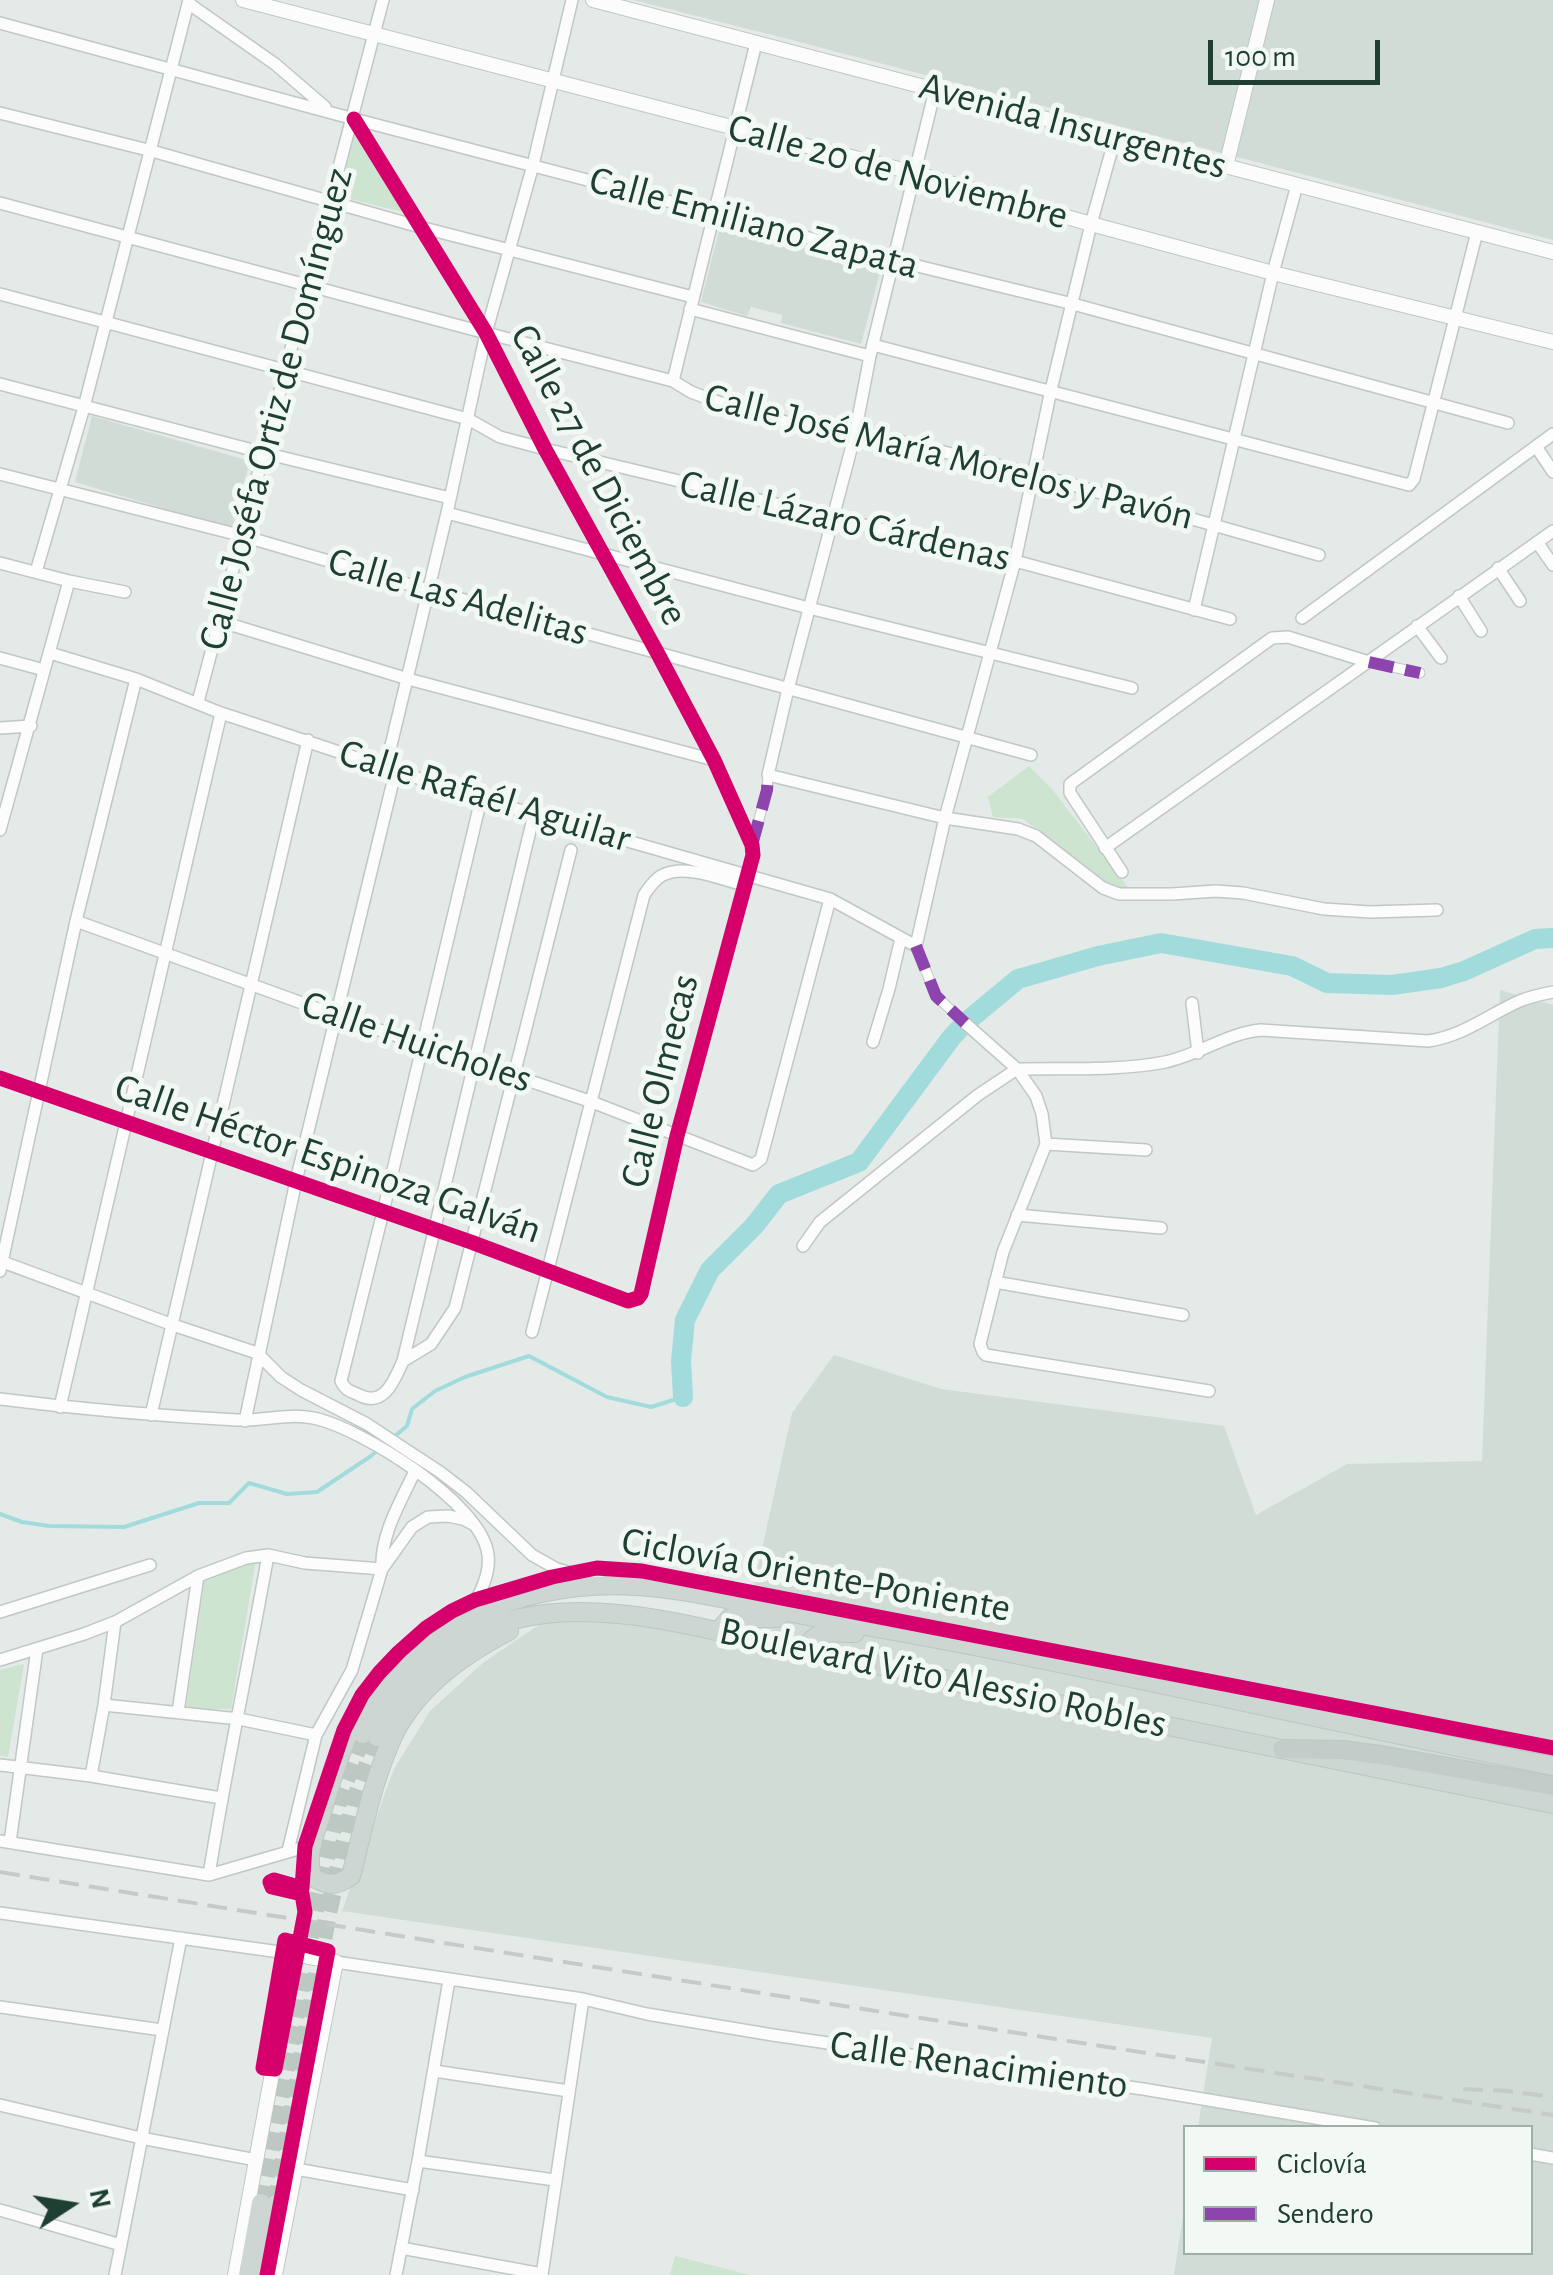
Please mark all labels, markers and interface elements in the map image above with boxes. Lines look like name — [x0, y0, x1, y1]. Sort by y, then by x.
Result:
scale bar — [1213, 20, 1386, 82]
text: 100 m — [1225, 42, 1296, 72]
street label: Avenida Insurgentes — [914, 62, 1232, 190]
street label: Calle 20 de Noviembre — [723, 104, 1073, 240]
street label: Calle Emiliano Zapata — [584, 156, 924, 290]
street label: Calle Joséfa Ortiz de Domínguez — [188, 163, 364, 655]
street label: Calle 27 de Diciembre — [499, 316, 699, 634]
street label: Calle José María Morelos y Pavón — [700, 373, 1198, 541]
street label: Calle Lázaro Cárdenas — [675, 460, 1015, 582]
street label: Calle Las Adelitas — [323, 537, 593, 657]
street label: Calle Rafaél Aguilar — [333, 729, 637, 863]
street label: Calle Olmecas — [610, 969, 710, 1193]
street label: Calle Huicholes — [296, 980, 538, 1104]
street label: Calle Héctor Espinoza Galván — [109, 1063, 547, 1255]
street label: Ciclovía Oriente-Poniente — [618, 1517, 1014, 1633]
street label: Boulevard Vito Alessio Robles — [715, 1607, 1171, 1749]
street label: Calle Renacimiento — [827, 2020, 1131, 2110]
legend — [1183, 2125, 1533, 2255]
text: Ciclovía — [1277, 2149, 1367, 2179]
north arrow — [20, 2155, 120, 2255]
text: N — [84, 2186, 115, 2211]
text: Sendero — [1277, 2199, 1374, 2229]

